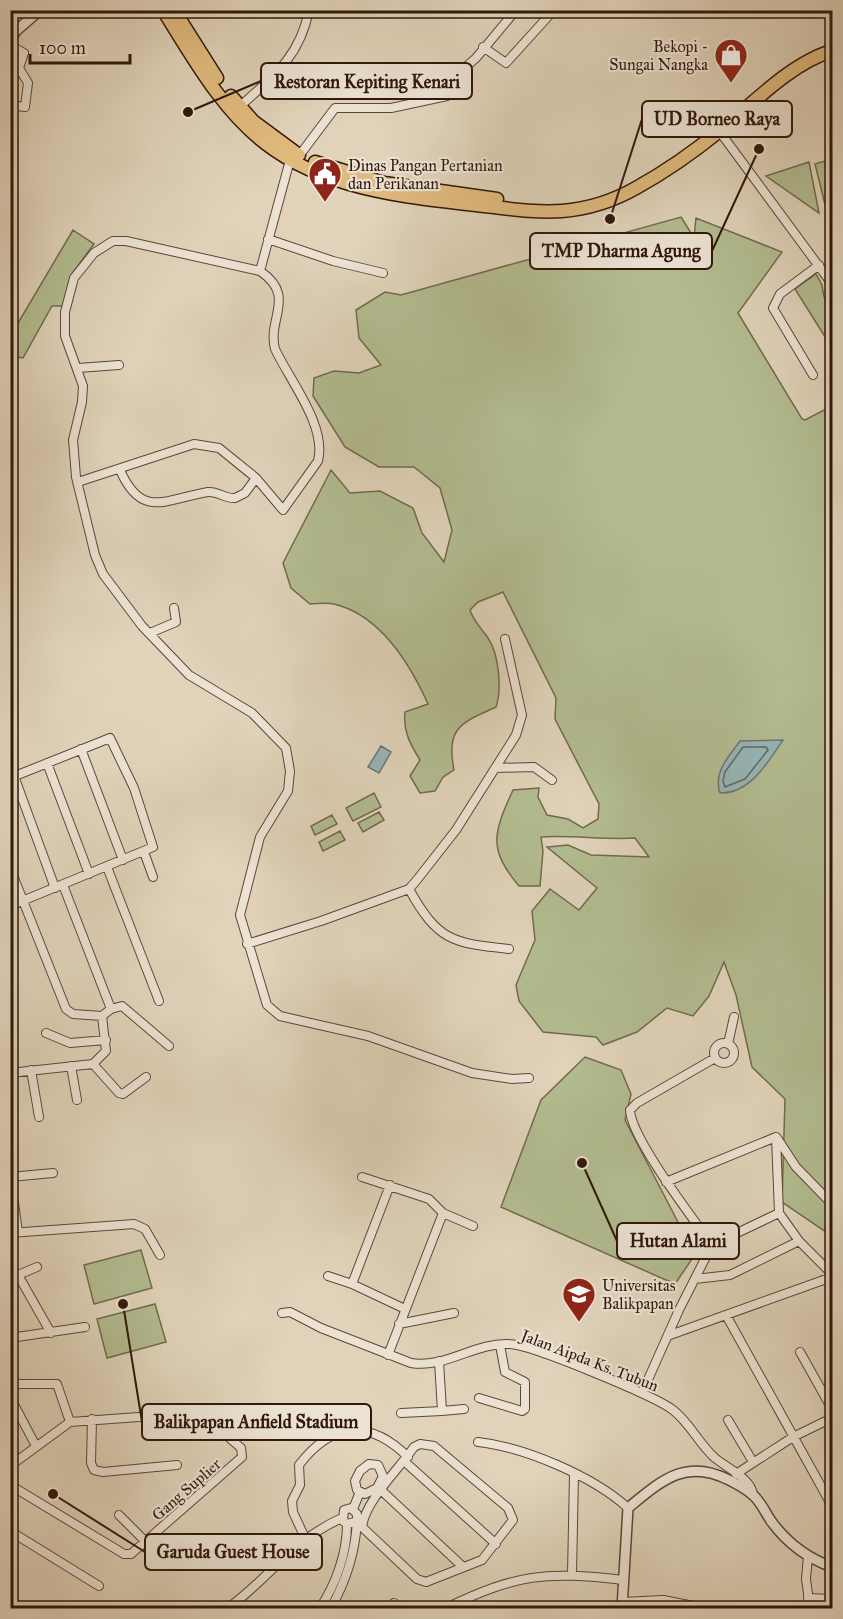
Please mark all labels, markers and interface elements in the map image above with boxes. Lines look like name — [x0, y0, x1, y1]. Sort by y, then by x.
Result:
scale bar — [30, 27, 130, 65]
text: 100 m — [39, 37, 86, 59]
place label: Bekopi - Sungai Nangka — [609, 37, 708, 75]
shop icon: Bekopi - Sungai Nangka — [713, 37, 749, 84]
callout: Restoran Kepiting Kenari — [261, 63, 472, 99]
text: Restoran Kepiting Kenari — [274, 71, 461, 94]
callout: UD Borneo Raya — [642, 101, 792, 137]
text: UD Borneo Raya — [654, 108, 781, 131]
public building icon: Dinas Pangan Pertanian dan Perikanan — [307, 156, 343, 203]
place label: Dinas Pangan Pertanian dan Perikanan — [348, 156, 503, 193]
callout: TMP Dharma Agung — [530, 233, 712, 269]
text: TMP Dharma Agung — [541, 240, 701, 263]
callout: Hutan Alami — [617, 1223, 739, 1259]
text: Hutan Alami — [629, 1230, 728, 1252]
school or university icon: Universitas Balikpapan — [561, 1276, 597, 1323]
place label: Universitas Balikpapan — [602, 1276, 676, 1313]
street label: Jalan Aipda Ks. Tubun — [516, 1325, 661, 1396]
callout: Balikpapan Anfield Stadium — [142, 1404, 371, 1440]
text: Balikpapan Anfield Stadium — [154, 1411, 359, 1434]
street label: Gang Suplier — [148, 1454, 225, 1525]
callout: Garuda Guest House — [145, 1534, 322, 1570]
text: Garuda Guest House — [157, 1541, 310, 1563]

